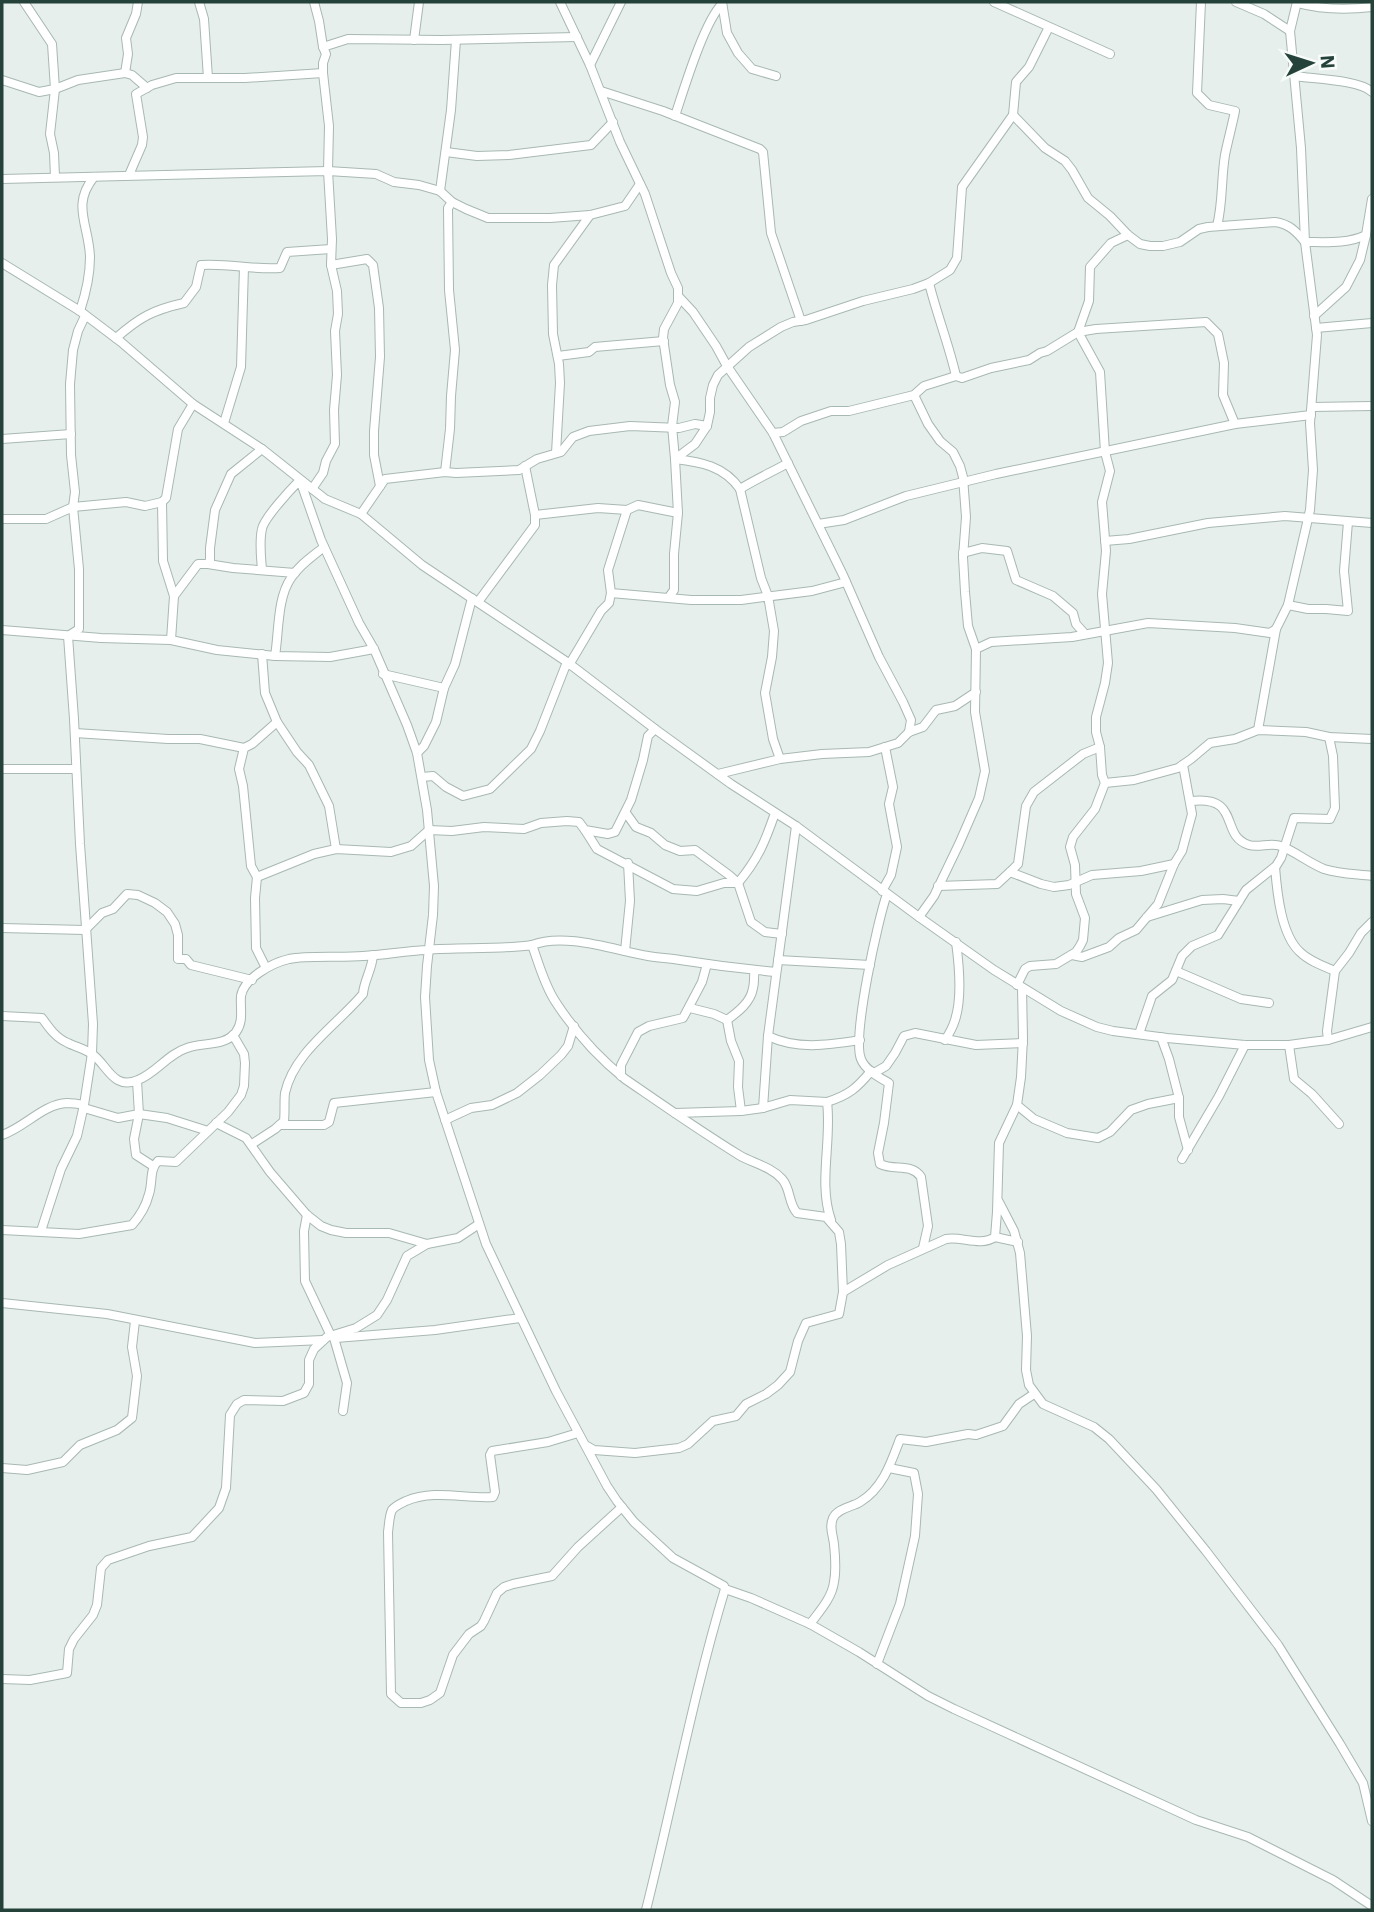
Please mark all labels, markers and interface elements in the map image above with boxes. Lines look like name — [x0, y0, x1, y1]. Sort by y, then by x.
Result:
north arrow — [1276, 28, 1346, 98]
text: N — [1316, 54, 1340, 70]

